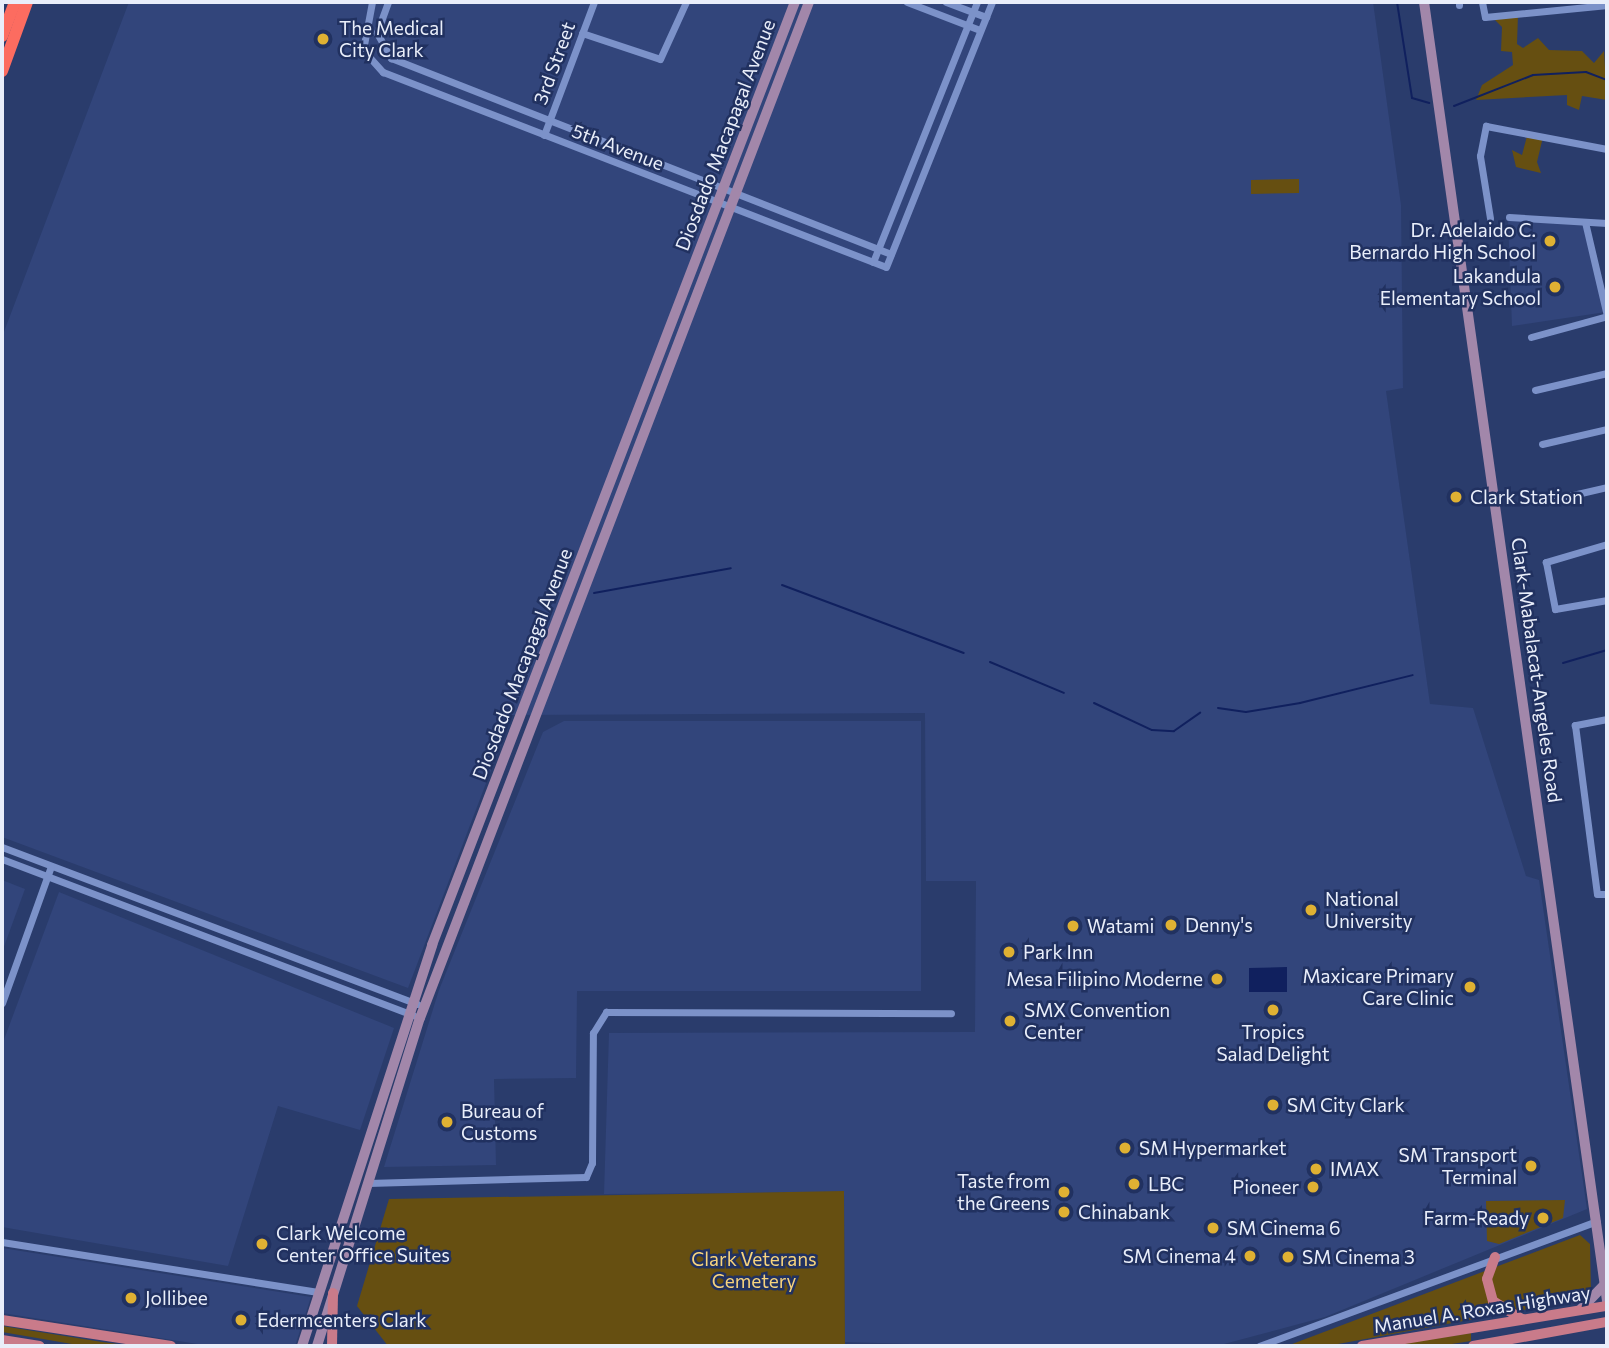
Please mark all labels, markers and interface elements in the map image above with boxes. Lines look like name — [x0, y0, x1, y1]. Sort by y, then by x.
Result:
street label: Diosdado Macapagal Avenue — [670, 16, 780, 254]
place label: The Medical City Clark — [339, 17, 444, 61]
street label: 3rd Street — [529, 18, 579, 108]
marker: The Medical City Clark — [313, 29, 333, 49]
street label: 5th Avenue — [569, 119, 667, 175]
place label: Dr. Adelaido C. Bernardo High School — [1349, 219, 1536, 263]
marker: Dr. Adelaido C. Bernardo High School — [1542, 233, 1558, 249]
place label: Lakandula Elementary School — [1380, 265, 1541, 309]
marker: Lakandula Elementary School — [1547, 279, 1563, 295]
place label: Clark Station — [1470, 486, 1583, 508]
marker: Clark Station — [1448, 489, 1464, 505]
street label: Clark-Mabalacat-Angeles Road — [1507, 536, 1567, 804]
street label: Diosdado Macapagal Avenue — [467, 545, 577, 783]
place label: National University — [1325, 888, 1412, 932]
marker: National University — [1303, 902, 1319, 918]
place label: Denny's — [1185, 914, 1253, 936]
place label: Watami — [1087, 915, 1155, 937]
marker: Denny's — [1163, 917, 1179, 933]
marker: Watami — [1065, 918, 1081, 934]
place label: Park Inn — [1023, 941, 1093, 963]
marker: Park Inn — [1001, 944, 1017, 960]
place label: Maxicare Primary Care Clinic — [1302, 965, 1454, 1009]
place label: Mesa Filipino Moderne — [1006, 968, 1203, 990]
marker: Mesa Filipino Moderne — [1209, 971, 1225, 987]
marker: Maxicare Primary Care Clinic — [1460, 977, 1480, 997]
place label: SMX Convention Center — [1024, 999, 1170, 1043]
marker: Tropics Salad Delight — [1265, 1002, 1281, 1018]
marker: SMX Convention Center — [1002, 1013, 1018, 1029]
place label: Tropics Salad Delight — [1216, 1021, 1330, 1065]
place label: SM City Clark — [1287, 1094, 1405, 1116]
marker: SM City Clark — [1265, 1097, 1281, 1113]
place label: Bureau of Customs — [461, 1100, 544, 1144]
marker: Bureau of Customs — [439, 1114, 455, 1130]
place label: SM Hypermarket — [1139, 1137, 1287, 1159]
marker: SM Hypermarket — [1117, 1140, 1133, 1156]
place label: SM Transport Terminal — [1399, 1144, 1517, 1188]
place label: IMAX — [1330, 1158, 1380, 1180]
marker: SM Transport Terminal — [1523, 1158, 1539, 1174]
marker: IMAX — [1308, 1161, 1324, 1177]
place label: Taste from the Greens — [957, 1170, 1050, 1214]
place label: LBC — [1148, 1173, 1184, 1195]
marker: LBC — [1126, 1176, 1142, 1192]
place label: Pioneer — [1232, 1176, 1299, 1198]
marker: Pioneer — [1305, 1179, 1321, 1195]
marker: Taste from the Greens — [1056, 1184, 1072, 1200]
place label: Chinabank — [1078, 1201, 1170, 1223]
marker: Chinabank — [1056, 1204, 1072, 1220]
place label: Farm-Ready — [1423, 1207, 1529, 1229]
marker: Farm-Ready — [1535, 1210, 1551, 1226]
place label: SM Cinema 6 — [1227, 1217, 1340, 1239]
marker: SM Cinema 6 — [1205, 1220, 1221, 1236]
place label: Clark Welcome Center Office Suites — [276, 1222, 450, 1266]
marker: Clark Welcome Center Office Suites — [254, 1236, 270, 1252]
place label: SM Cinema 4 — [1123, 1245, 1236, 1267]
place label: SM Cinema 3 — [1302, 1246, 1415, 1268]
park label: Clark Veterans Cemetery — [691, 1248, 817, 1292]
marker: SM Cinema 4 — [1242, 1248, 1258, 1264]
marker: SM Cinema 3 — [1280, 1249, 1296, 1265]
street label: Manuel A. Roxas Highway — [1372, 1281, 1592, 1337]
place label: Jollibee — [145, 1287, 208, 1309]
marker: Jollibee — [123, 1290, 139, 1306]
place label: Edermcenters Clark — [257, 1309, 427, 1331]
marker: Edermcenters Clark — [231, 1310, 251, 1330]

